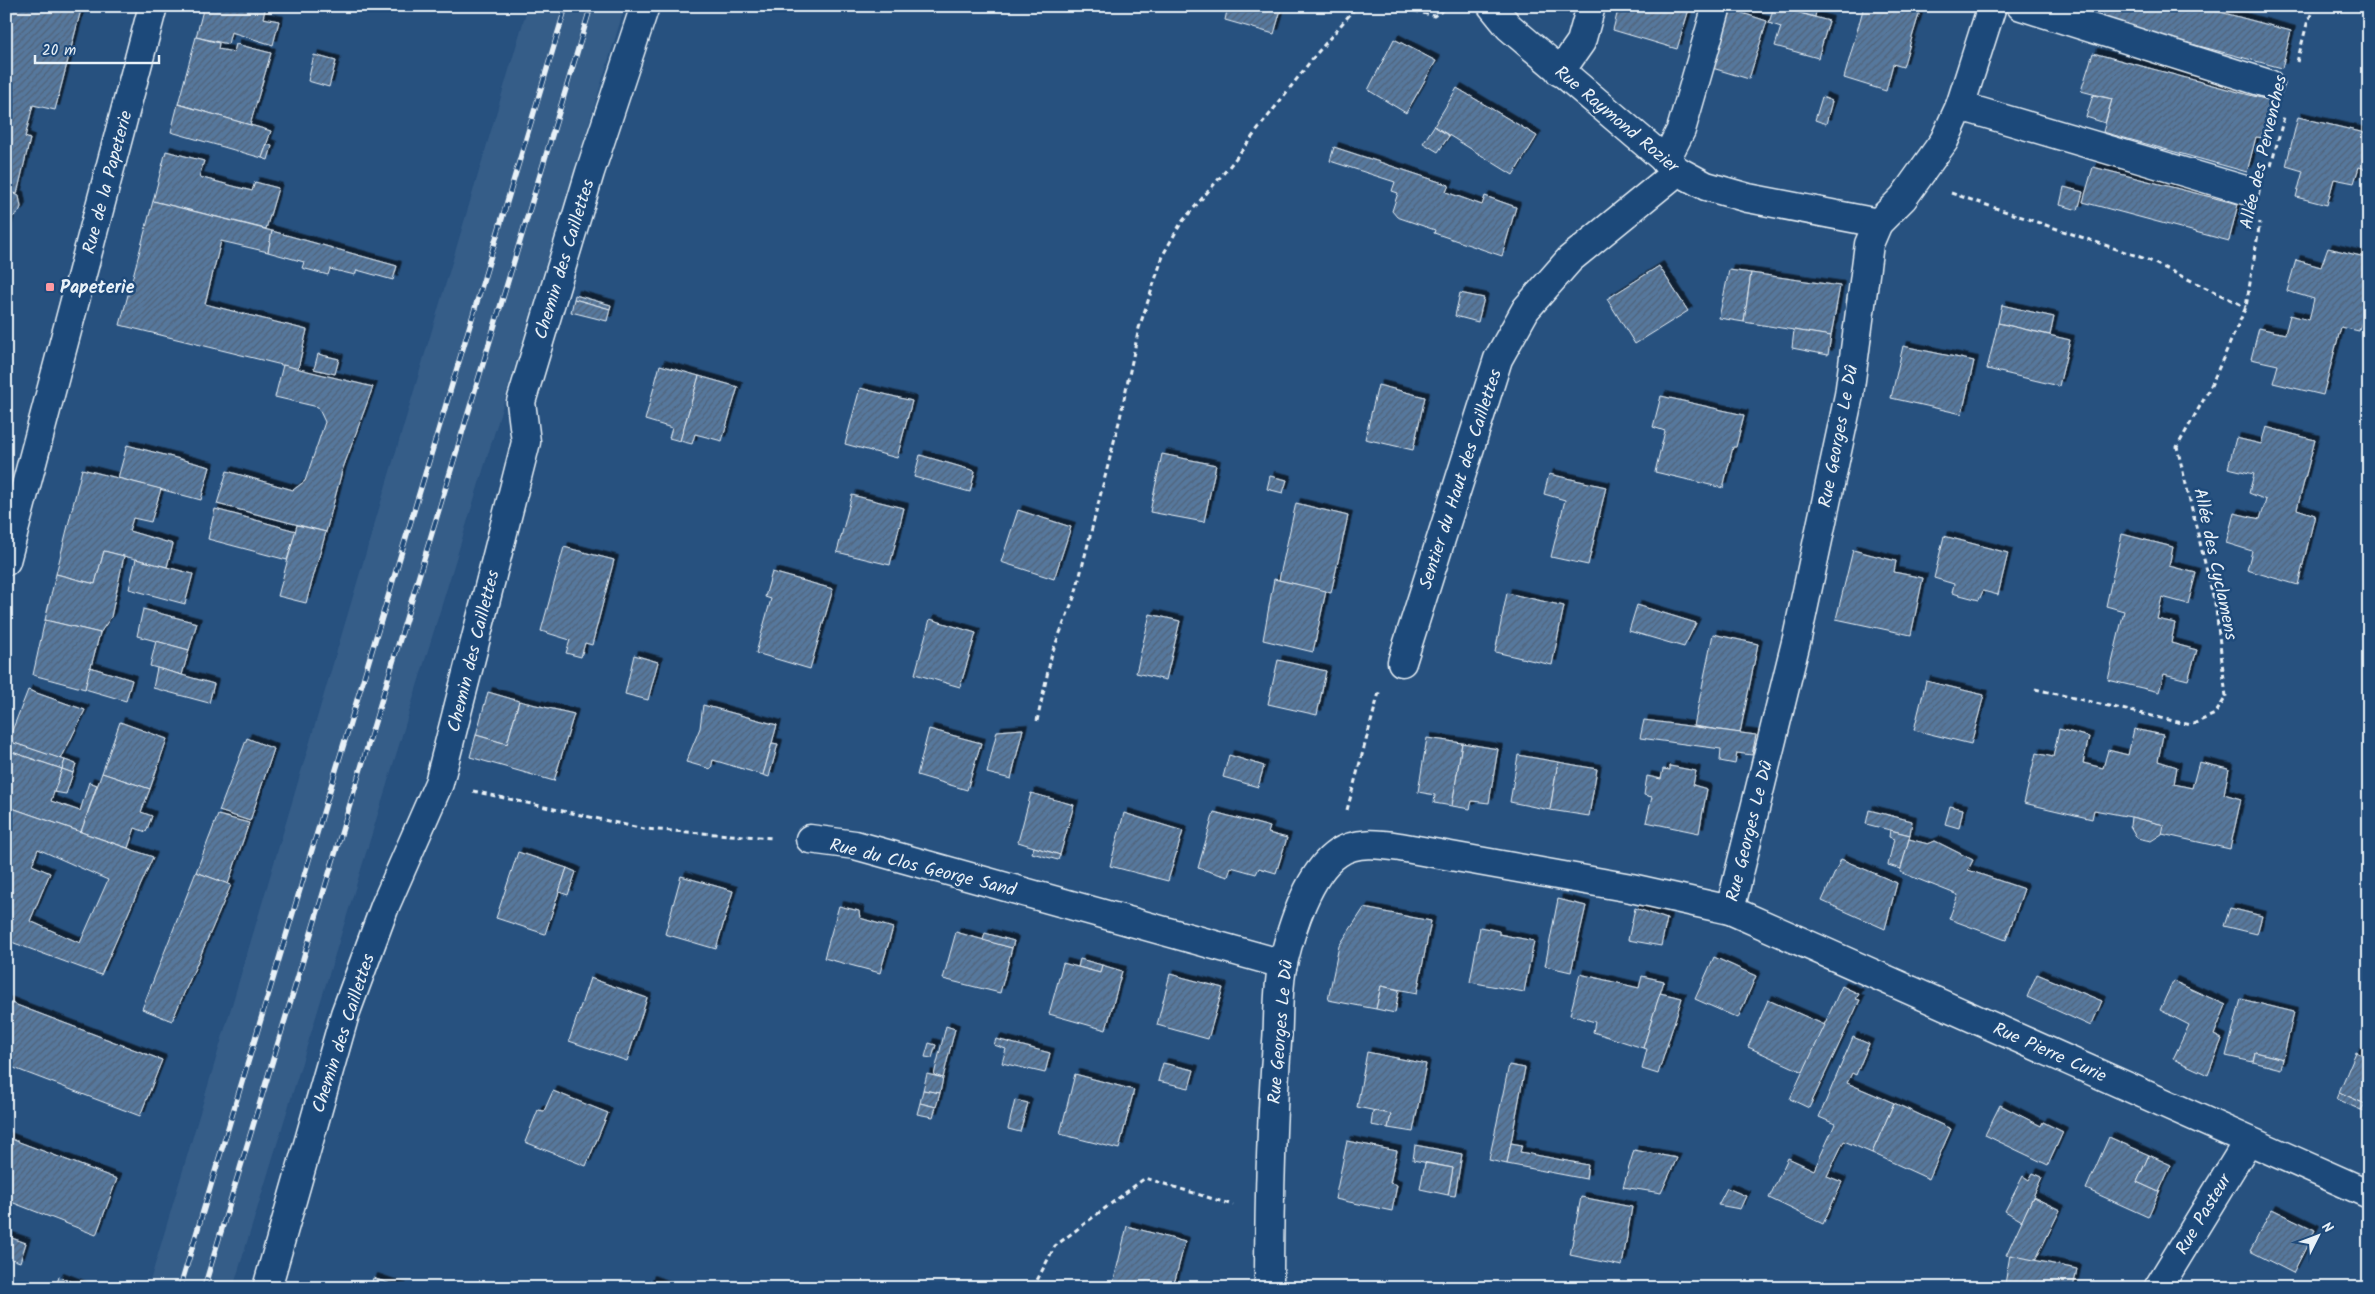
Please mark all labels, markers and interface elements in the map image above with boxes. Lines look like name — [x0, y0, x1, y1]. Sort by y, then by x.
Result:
scale bar — [35, 32, 159, 64]
text: 20 m — [42, 39, 76, 63]
street label: Rue Raymond Rozier — [1547, 59, 1686, 182]
street label: Allée des Pervenches — [2233, 72, 2296, 232]
street label: Rue de la Papeterie — [75, 108, 142, 257]
street label: Chemin des Caillettes — [527, 175, 604, 343]
place label: Papeterie — [60, 274, 135, 303]
marker: Papeterie — [44, 281, 56, 293]
street label: Rue Georges Le Dû — [1811, 362, 1868, 510]
street label: Sentier du Haut des Caillettes — [1412, 365, 1511, 593]
street label: Allée des Cyclamens — [2184, 486, 2245, 643]
street label: Chemin des Caillettes — [440, 567, 509, 735]
street label: Rue Georges Le Dû — [1719, 757, 1782, 905]
street label: Rue du Clos George Sand — [826, 831, 1020, 906]
street label: Chemin des Caillettes — [305, 950, 384, 1117]
street label: Rue Georges Le Dû — [1261, 958, 1302, 1105]
street label: Rue Pierre Curie — [1988, 1015, 2111, 1091]
street label: Rue Pasteur — [2169, 1168, 2240, 1261]
north arrow — [2292, 1212, 2342, 1262]
text: N — [2316, 1217, 2338, 1239]

